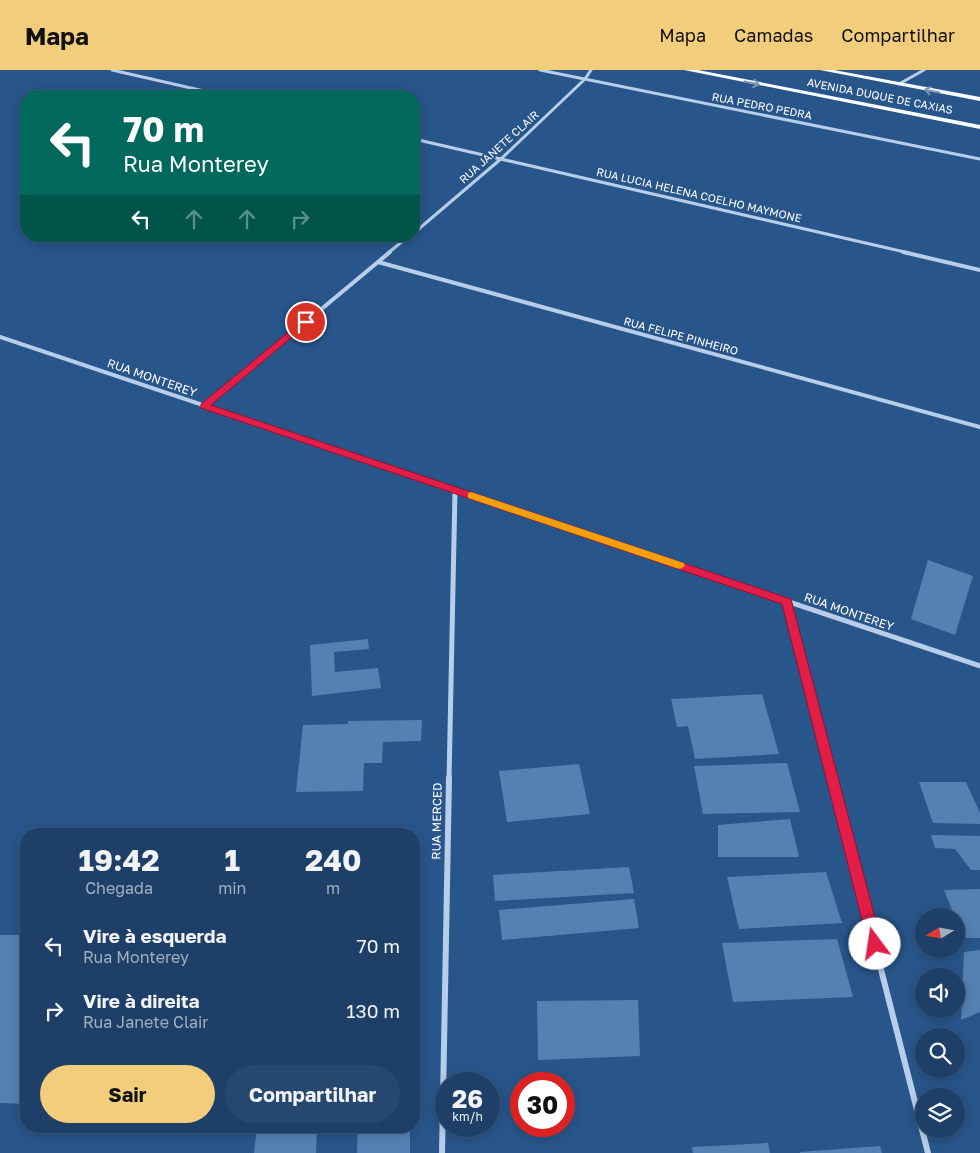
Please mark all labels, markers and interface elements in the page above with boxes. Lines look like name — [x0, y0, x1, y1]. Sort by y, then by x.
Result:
text: Mapa — [25, 21, 89, 50]
text: Mapa — [659, 24, 706, 46]
text: Camadas — [734, 24, 813, 46]
text: Compartilhar — [841, 24, 955, 46]
street label: AVENIDA DUQUE DE CAXIAS — [806, 75, 954, 116]
one-way arrow — [744, 78, 760, 88]
one-way arrow — [924, 85, 940, 95]
street label: RUA PEDRO PEDRA — [711, 89, 814, 122]
text: 70 m — [123, 108, 204, 150]
street label: RUA JANETE CLAIR — [456, 108, 541, 186]
icon: left — [40, 110, 105, 175]
text: Rua Monterey — [123, 150, 269, 177]
street label: RUA LUCIA HELENA COELHO MAYMONE — [595, 165, 803, 225]
icon: left — [127, 205, 155, 233]
icon: ahead — [180, 205, 208, 233]
icon: ahead — [233, 205, 261, 233]
icon: right — [286, 205, 314, 233]
pin — [285, 301, 327, 343]
icon: arrive — [292, 308, 320, 336]
street label: RUA FELIPE PINHEIRO — [622, 314, 740, 357]
street label: RUA MONTEREY — [105, 355, 199, 400]
street label: RUA MONTEREY — [802, 589, 896, 634]
street label: RUA MERCED — [428, 782, 445, 860]
text: 19:42 — [78, 842, 160, 878]
text: 1 — [225, 842, 240, 878]
text: 240 — [305, 842, 361, 878]
text: Chegada — [85, 878, 153, 898]
text: min — [218, 878, 246, 898]
text: m — [326, 878, 340, 898]
north arrow — [915, 908, 965, 958]
map controls — [915, 908, 965, 1138]
position arrow — [848, 917, 900, 969]
text: Vire à esquerda — [83, 924, 226, 947]
icon: left — [40, 932, 68, 960]
text: 70 m — [357, 934, 400, 957]
text: Rua Monterey — [83, 947, 189, 967]
button: sound — [915, 968, 965, 1018]
text: Vire à direita — [83, 989, 200, 1012]
icon: right — [40, 997, 68, 1025]
text: 130 m — [346, 999, 400, 1022]
text: Rua Janete Clair — [83, 1012, 209, 1032]
button: search — [915, 1028, 965, 1078]
button: Sair — [40, 1065, 215, 1123]
button: Compartilhar — [225, 1065, 400, 1123]
speed limit sign: 30 — [510, 1072, 575, 1137]
text: 26 — [452, 1083, 483, 1114]
button: layers — [915, 1088, 965, 1138]
text: km/h — [452, 1109, 483, 1124]

